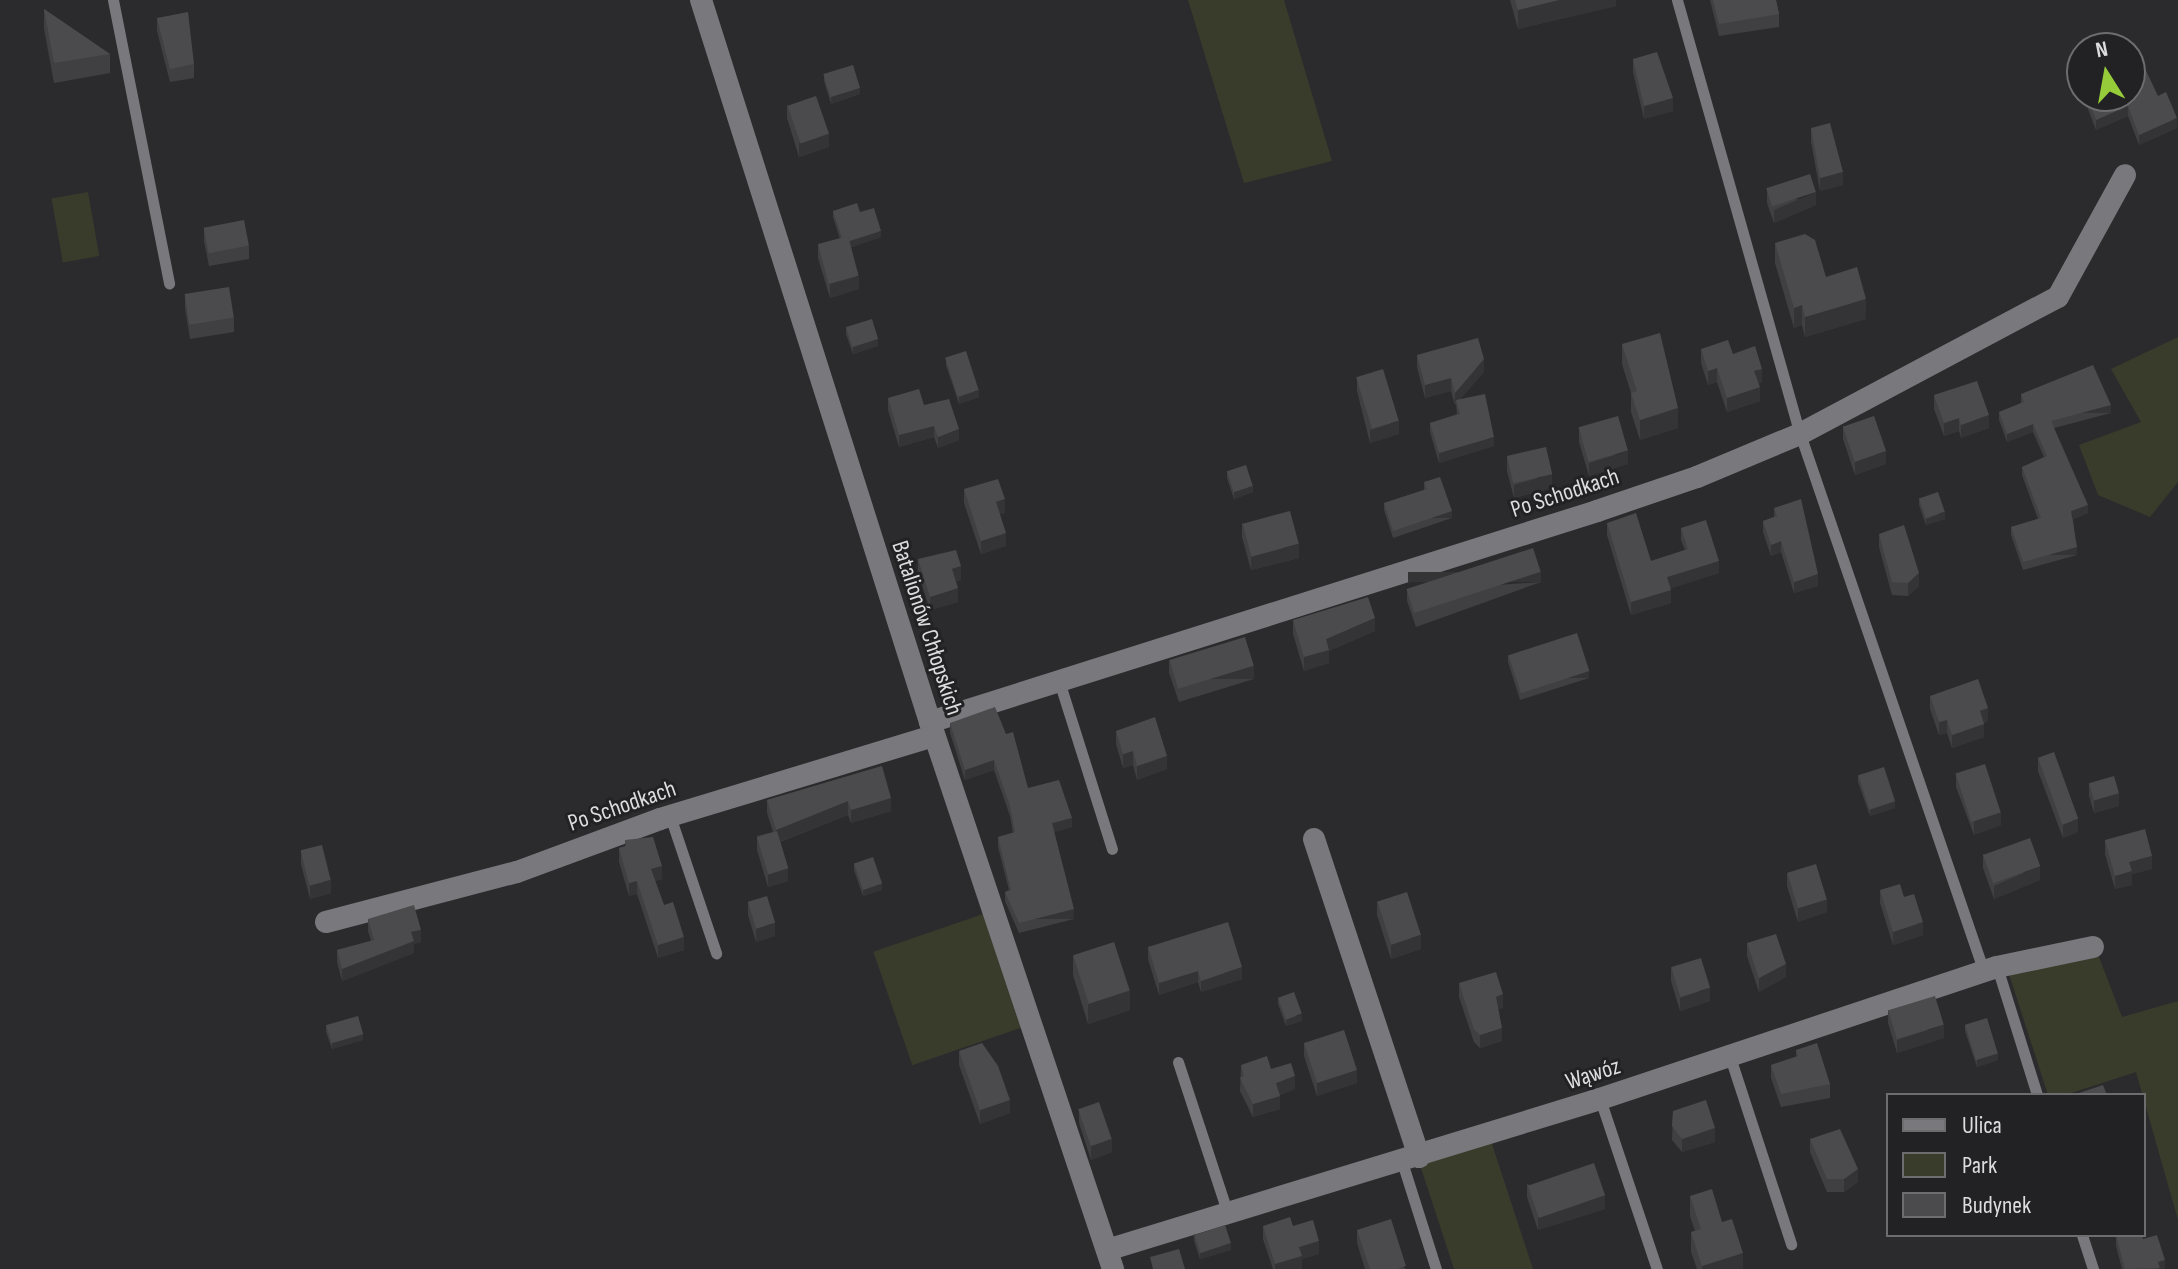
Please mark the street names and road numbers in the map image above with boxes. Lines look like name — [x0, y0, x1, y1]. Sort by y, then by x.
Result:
street label: Po Schodkach — [1507, 462, 1623, 524]
street label: Batalionów Chłopskich — [885, 537, 969, 719]
street label: Po Schodkach — [564, 774, 680, 838]
street label: Wąwóz — [1562, 1052, 1624, 1096]

